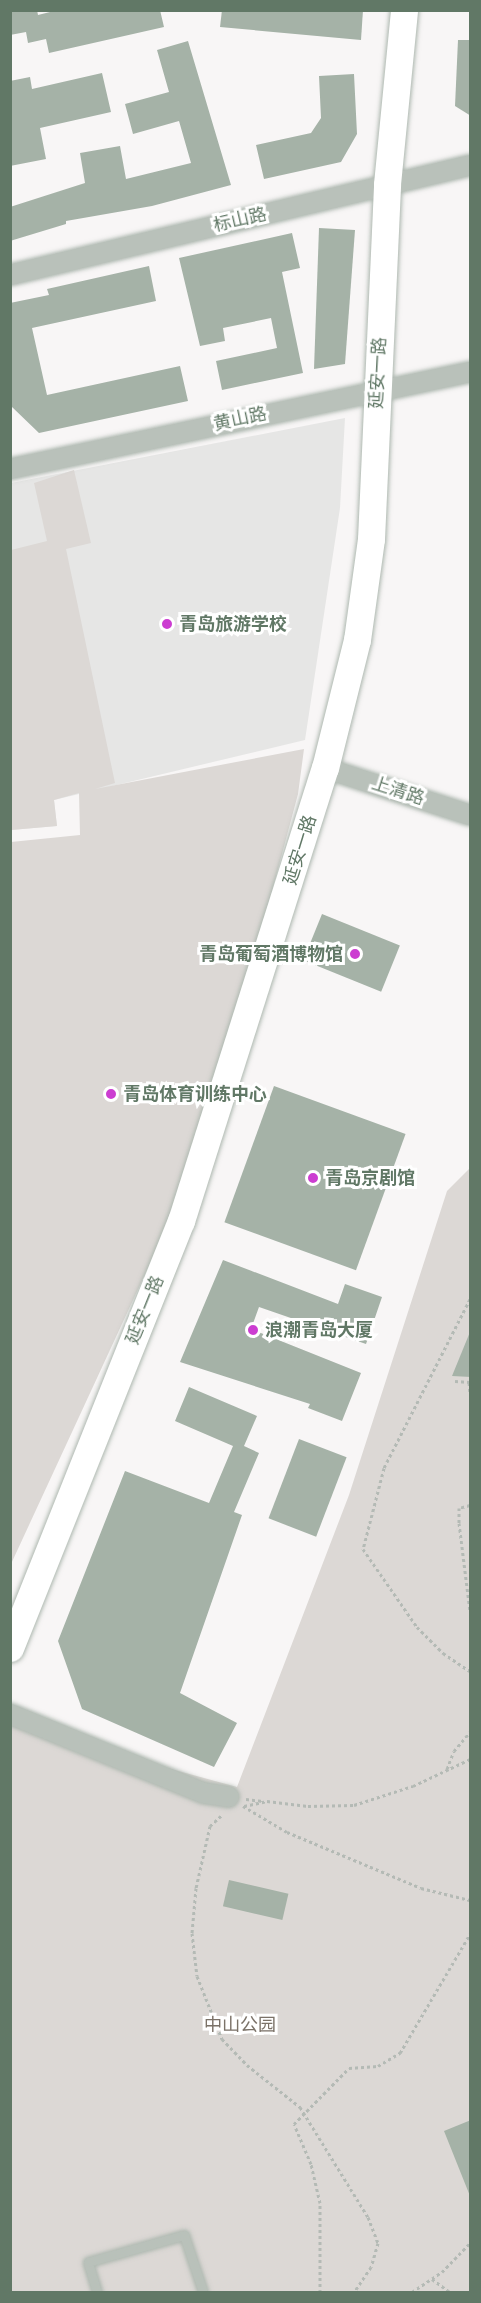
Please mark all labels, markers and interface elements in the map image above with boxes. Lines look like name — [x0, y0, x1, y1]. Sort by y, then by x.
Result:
street label: 标山路 — [211, 203, 269, 237]
street label: 延安一路 — [365, 336, 391, 410]
street label: 黄山路 — [211, 403, 269, 435]
place label: 青岛旅游学校 — [179, 613, 287, 635]
marker: 青岛旅游学校 — [160, 617, 174, 631]
street label: 上清路 — [369, 772, 427, 810]
street label: 延安一路 — [279, 812, 321, 888]
place label: 青岛葡萄酒博物馆 — [199, 943, 343, 965]
marker: 青岛葡萄酒博物馆 — [348, 947, 362, 961]
place label: 青岛体育训练中心 — [123, 1083, 267, 1105]
marker: 青岛体育训练中心 — [104, 1087, 118, 1101]
place label: 青岛京剧馆 — [325, 1167, 415, 1189]
marker: 青岛京剧馆 — [306, 1171, 320, 1185]
street label: 延安一路 — [122, 1273, 168, 1347]
place label: 浪潮青岛大厦 — [265, 1319, 373, 1341]
marker: 浪潮青岛大厦 — [246, 1323, 260, 1337]
park label: 中山公园 — [204, 2014, 276, 2036]

